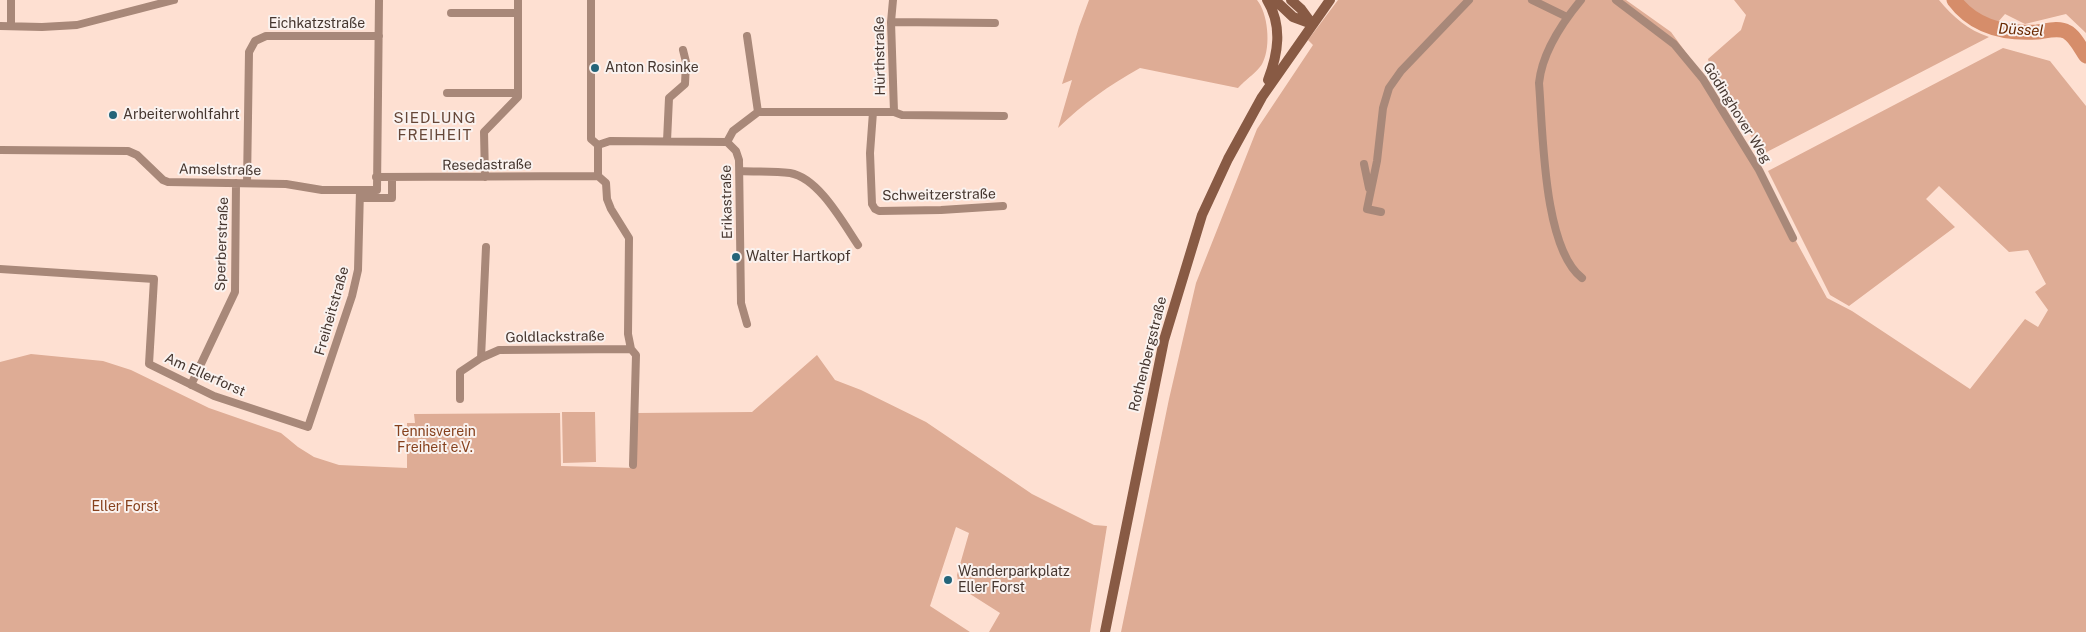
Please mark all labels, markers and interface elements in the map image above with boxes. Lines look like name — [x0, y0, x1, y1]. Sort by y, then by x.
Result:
street label: Eichkatzstraße — [269, 16, 365, 32]
street label: Hürthstraße — [871, 16, 889, 96]
water label: Düssel — [1998, 20, 2044, 40]
street label: Gödinghover Weg — [1699, 59, 1775, 167]
place label: Anton Rosinke — [605, 60, 699, 76]
marker: Anton Rosinke — [589, 62, 601, 74]
place label: Arbeiterwohlfahrt — [123, 107, 240, 123]
marker: Arbeiterwohlfahrt — [107, 109, 119, 121]
district label: SIEDLUNG FREIHEIT — [392, 109, 478, 144]
street label: Resedastraße — [442, 156, 532, 174]
street label: Amselstraße — [179, 161, 261, 179]
street label: Erikastraße — [718, 165, 736, 239]
street label: Schweitzerstraße — [882, 186, 996, 204]
street label: Sperberstraße — [212, 197, 232, 291]
place label: Walter Hartkopf — [746, 249, 850, 265]
marker: Walter Hartkopf — [730, 251, 742, 263]
street label: Freiheitstraße — [311, 265, 353, 357]
street label: Rothenbergstraße — [1126, 295, 1170, 413]
street label: Goldlackstraße — [505, 328, 605, 346]
street label: Am Ellerforst — [162, 350, 248, 400]
park label: Tennisverein Freiheit e.V. — [394, 424, 476, 457]
park label: Eller Forst — [91, 499, 159, 515]
place label: Wanderparkplatz Eller Forst — [958, 564, 1070, 596]
marker: Wanderparkplatz Eller Forst — [942, 574, 954, 586]

